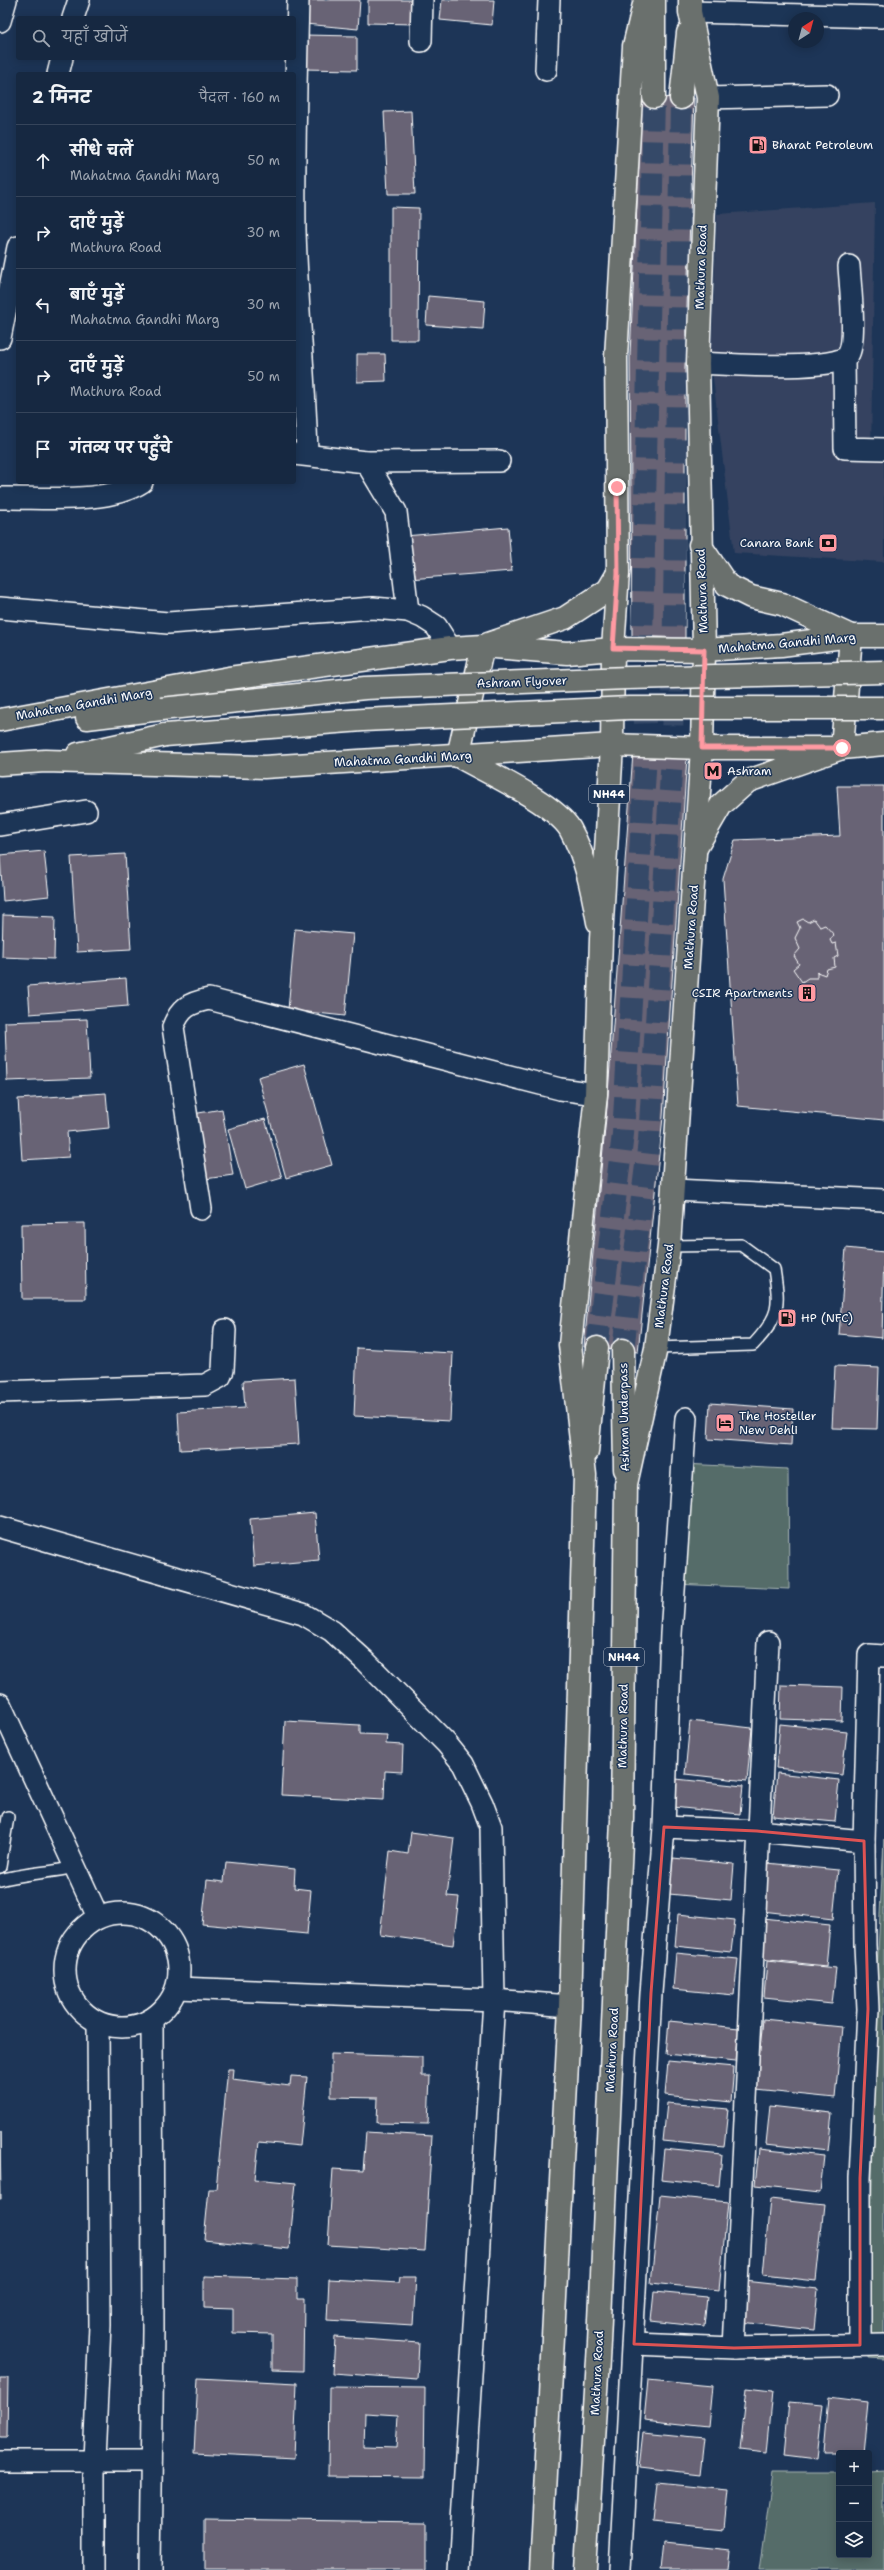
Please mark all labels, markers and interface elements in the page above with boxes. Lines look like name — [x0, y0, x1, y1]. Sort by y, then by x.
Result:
north arrow — [788, 12, 824, 48]
search box — [16, 16, 296, 60]
icon: search — [30, 27, 52, 49]
text: यहाँ खोजें — [62, 27, 128, 47]
text: 2 मिनट — [32, 86, 91, 108]
text: पैदल · 160 m — [199, 89, 280, 106]
fuel station icon: Bharat Petroleum — [747, 134, 769, 156]
place label: Bharat Petroleum — [772, 137, 873, 153]
text: सीधे चलें — [70, 141, 133, 161]
icon: ahead — [32, 150, 54, 172]
text: 50 m — [247, 152, 280, 169]
text: Mahatma Gandhi Marg — [70, 167, 220, 184]
text: दाएँ मुड़ें — [70, 213, 124, 233]
icon: right — [32, 222, 54, 244]
text: 30 m — [246, 224, 280, 241]
street label: Mathura Road — [692, 224, 710, 310]
text: Mathura Road — [70, 239, 162, 256]
text: बाएँ मुड़ें — [70, 285, 124, 305]
icon: left — [32, 294, 54, 316]
text: 30 m — [246, 296, 280, 313]
text: Mahatma Gandhi Marg — [70, 311, 220, 328]
text: दाएँ मुड़ें — [70, 357, 124, 377]
icon: right — [32, 366, 54, 388]
text: 50 m — [247, 368, 280, 385]
text: Mathura Road — [70, 383, 162, 400]
icon: arrive — [32, 438, 54, 460]
text: गंतव्य पर पहुँचे — [70, 438, 172, 458]
route end — [608, 478, 626, 496]
bank icon: Canara Bank — [817, 532, 839, 554]
place label: Canara Bank — [740, 535, 814, 551]
street label: Mathura Road — [693, 548, 711, 634]
street label: Mahatma Gandhi Marg — [718, 629, 856, 657]
street label: Ashram Flyover — [476, 672, 568, 692]
street label: Mahatma Gandhi Marg — [15, 684, 153, 724]
route start — [833, 739, 851, 757]
street label: Mahatma Gandhi Marg — [334, 747, 472, 771]
metro station icon: Ashram — [702, 760, 724, 782]
place label: Ashram — [727, 763, 771, 779]
road number: NH44 — [589, 785, 629, 803]
street label: Mathura Road — [680, 884, 702, 970]
building icon: CSIR Apartments — [796, 982, 818, 1004]
place label: CSIR Apartments — [692, 985, 793, 1001]
street label: Mathura Road — [651, 1243, 677, 1329]
fuel station icon: HP (NFC) — [776, 1307, 798, 1329]
place label: HP (NFC) — [801, 1310, 853, 1326]
street label: Ashram Underpass — [615, 1362, 633, 1472]
place label: The Hosteller New Dehli — [739, 1408, 817, 1438]
hotel icon: The Hosteller New Dehli — [714, 1412, 736, 1434]
road number: NH44 — [604, 1648, 644, 1666]
street label: Mathura Road — [614, 1683, 632, 1768]
street label: Mathura Road — [602, 2007, 622, 2093]
street label: Mathura Road — [587, 2330, 607, 2416]
map controls — [836, 2450, 872, 2558]
button: + — [836, 2450, 872, 2486]
button: − — [836, 2486, 872, 2522]
button: layers — [836, 2522, 872, 2558]

